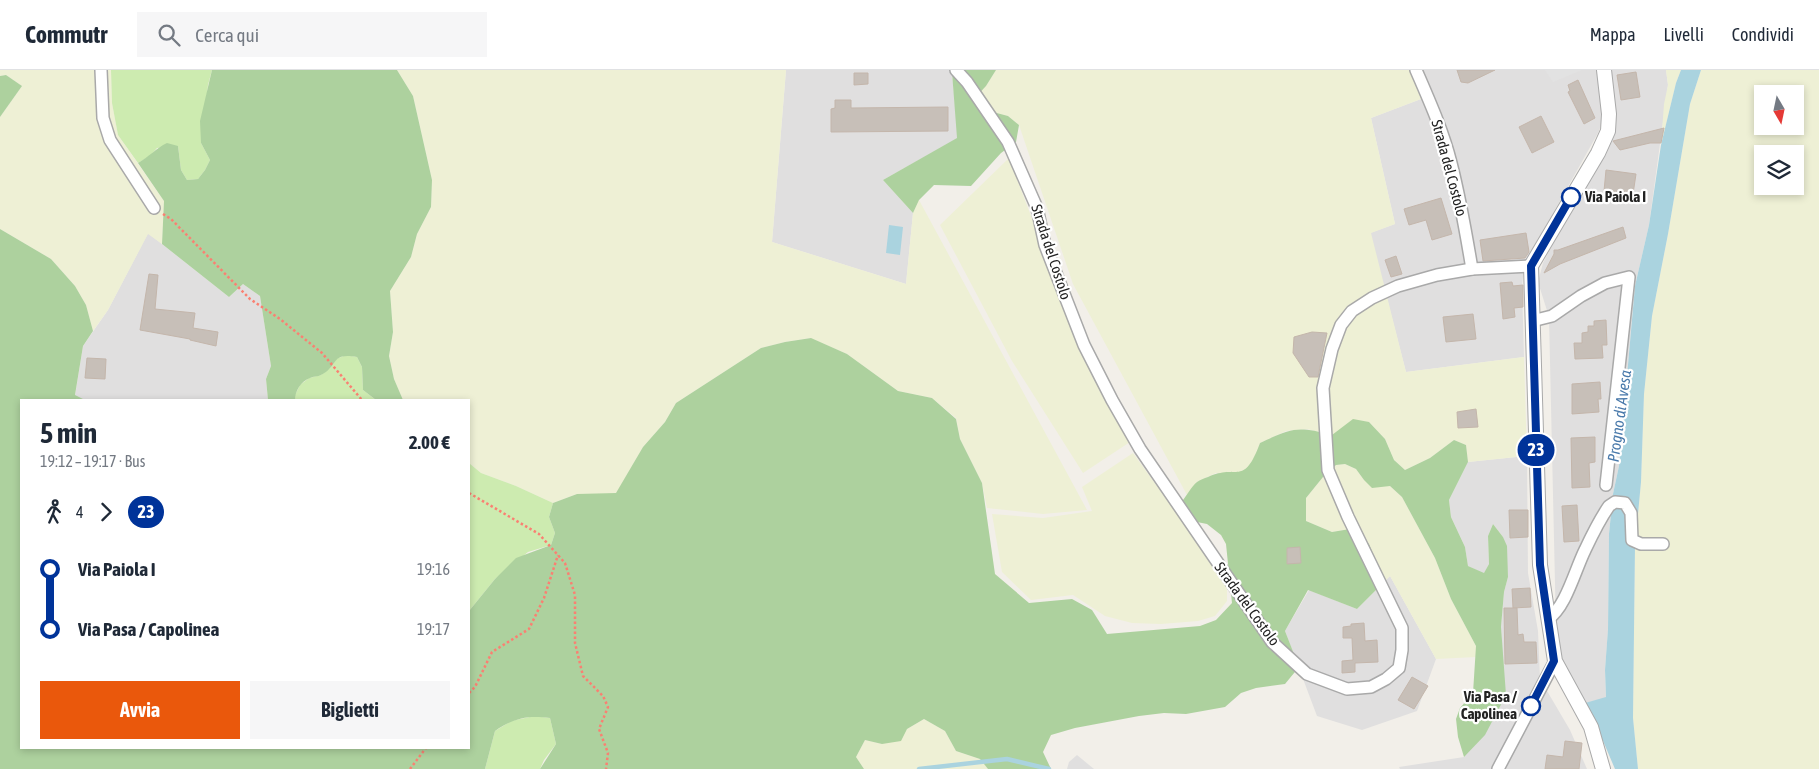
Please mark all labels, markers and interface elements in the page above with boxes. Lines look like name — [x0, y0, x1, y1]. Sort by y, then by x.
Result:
search box — [137, 12, 487, 57]
text: Commutr — [25, 21, 107, 48]
icon: search — [155, 21, 183, 49]
text: Cerca qui — [195, 24, 259, 46]
text: Mappa — [1590, 24, 1636, 45]
text: Livelli — [1664, 24, 1704, 45]
text: Condividi — [1732, 24, 1794, 45]
north arrow — [1754, 85, 1804, 135]
map controls — [1754, 85, 1804, 195]
street label: Strada del Costolo — [1428, 118, 1471, 218]
button: layers — [1754, 145, 1804, 195]
marker: Via Paiola I — [1561, 187, 1581, 207]
place label: Via Paiola I — [1584, 188, 1646, 205]
street label: Strada del Costolo — [1028, 202, 1075, 302]
water label: Progno di Avesa — [1604, 368, 1635, 463]
text: 5 min — [40, 417, 97, 449]
text: 2.00 € — [409, 431, 450, 453]
line badge: 23 — [1514, 434, 1558, 466]
text: 23 — [1528, 439, 1544, 460]
text: 19:12 – 19:17 · Bus — [40, 452, 145, 470]
icon: walk — [40, 498, 68, 526]
icon: forward — [92, 498, 120, 526]
text: 23 — [138, 501, 154, 522]
text: 4 — [76, 503, 84, 521]
text: Via Paiola I — [78, 558, 156, 580]
street label: Strada del Costolo — [1211, 559, 1283, 649]
text: 19:16 — [417, 560, 450, 578]
text: Via Pasa / Capolinea — [78, 618, 219, 640]
text: 19:17 — [417, 620, 450, 638]
button: Avvia — [40, 681, 240, 739]
button: Biglietti — [250, 681, 450, 739]
place label: Via Pasa / Capolinea — [1461, 688, 1518, 722]
marker: Via Pasa / Capolinea — [1521, 696, 1541, 716]

